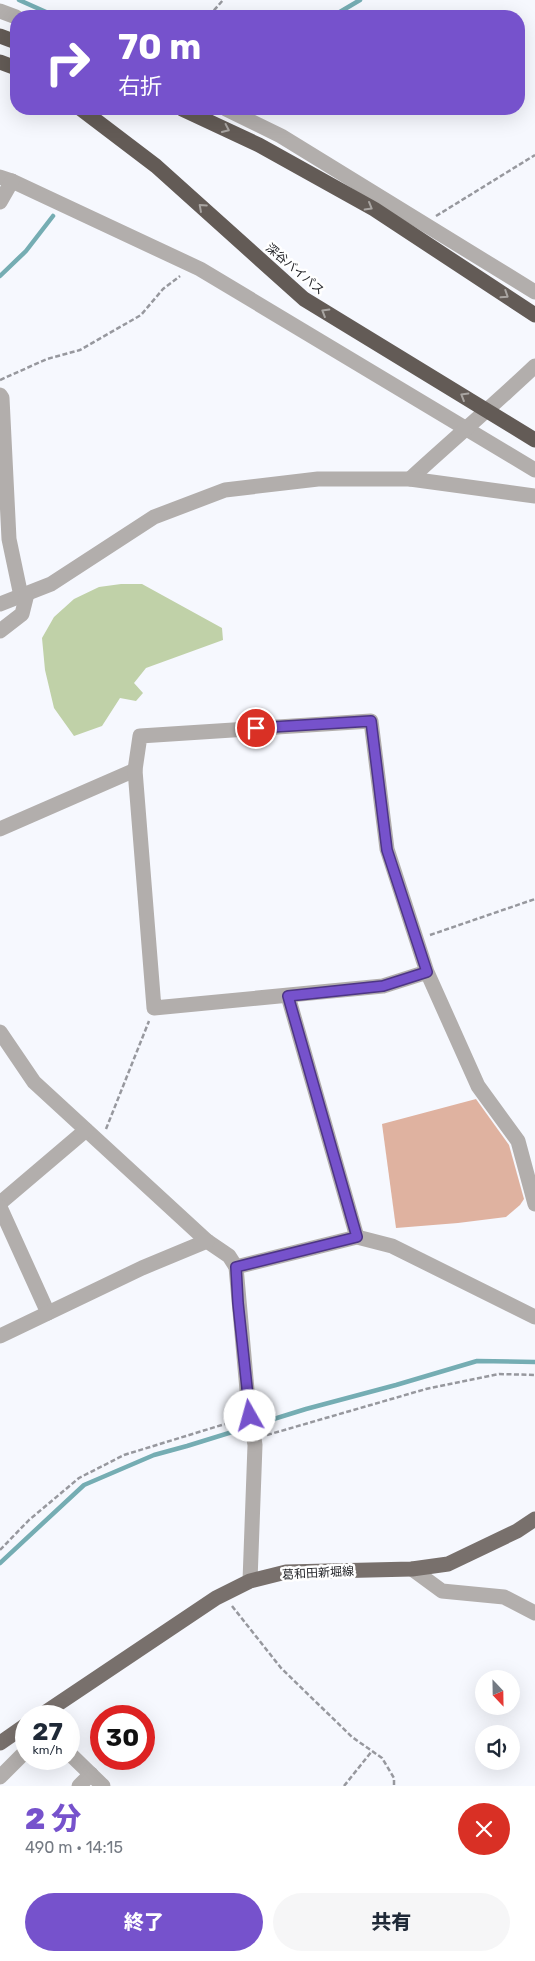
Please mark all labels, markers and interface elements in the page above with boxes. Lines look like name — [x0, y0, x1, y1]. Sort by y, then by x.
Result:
text: 70 m — [118, 26, 201, 68]
icon: right — [35, 30, 100, 95]
text: 右折 — [118, 73, 162, 100]
one-way arrow — [221, 123, 230, 134]
one-way arrow — [364, 201, 373, 211]
one-way arrow — [198, 203, 207, 212]
street label: 深谷バイパス — [263, 241, 327, 297]
one-way arrow — [500, 289, 509, 299]
one-way arrow — [321, 308, 330, 318]
one-way arrow — [460, 392, 469, 402]
pin — [235, 707, 277, 749]
icon: arrive — [242, 714, 270, 742]
position arrow — [223, 1389, 275, 1441]
street label: 葛和田新堀線 — [282, 1564, 354, 1582]
north arrow — [475, 1670, 520, 1715]
map controls — [475, 1670, 520, 1770]
speed limit sign: 30 — [90, 1705, 155, 1770]
text: 27 — [32, 1717, 63, 1746]
button: sound — [475, 1725, 520, 1770]
text: km/h — [33, 1743, 62, 1757]
text: 2 分 — [25, 1801, 81, 1837]
button: close — [458, 1803, 510, 1855]
text: 490 m · 14:15 — [25, 1838, 123, 1857]
button: 終了 — [25, 1893, 263, 1951]
button: 共有 — [273, 1893, 510, 1951]

